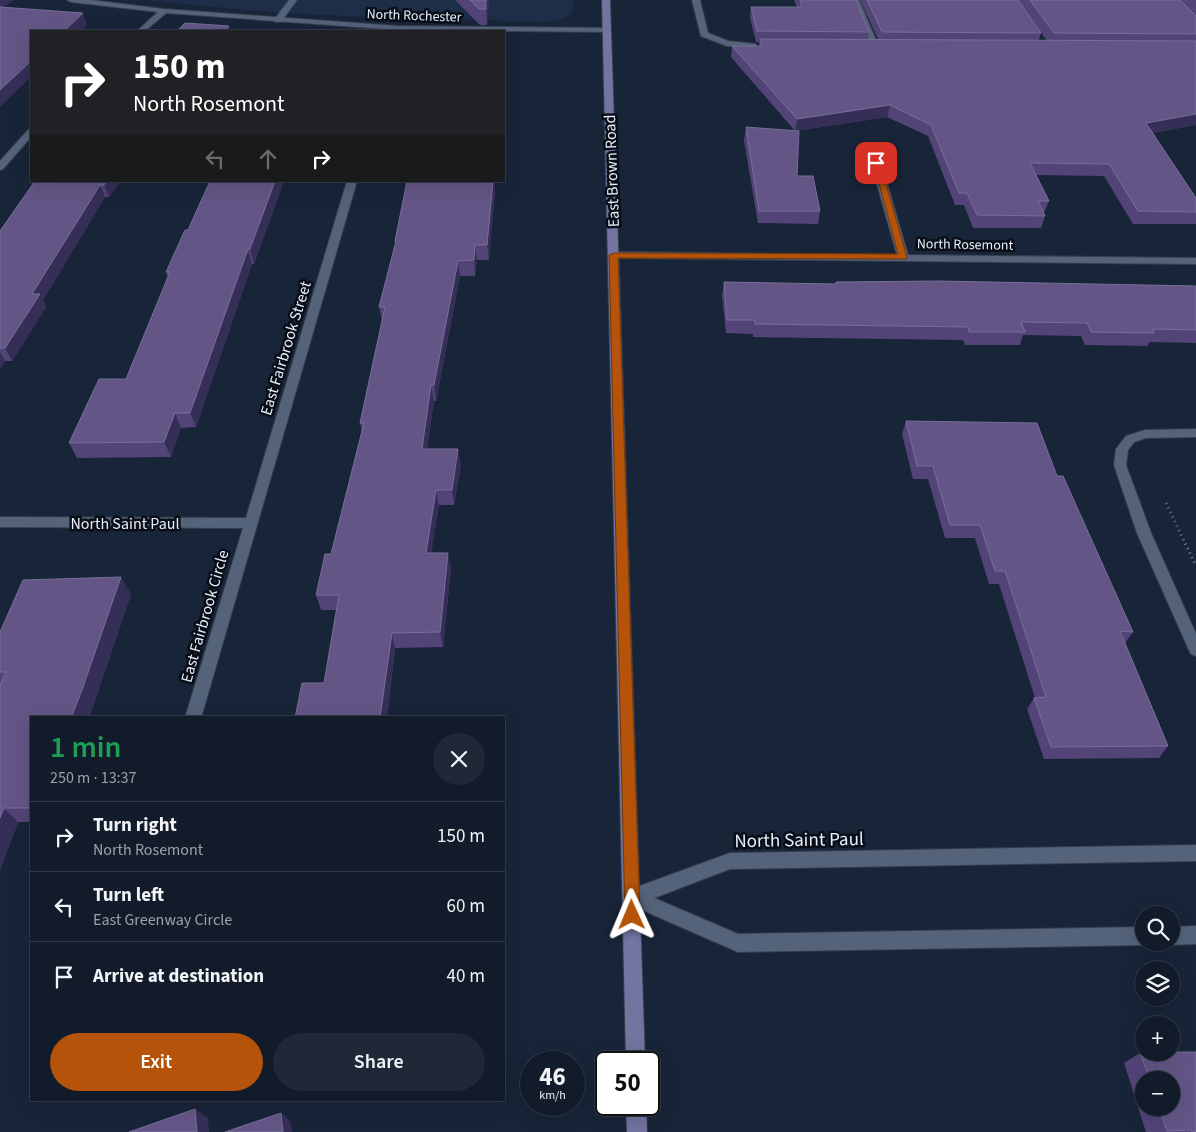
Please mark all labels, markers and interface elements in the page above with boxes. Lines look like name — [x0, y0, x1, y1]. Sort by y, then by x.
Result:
street label: North Rochester — [366, 4, 462, 28]
text: 150 m — [133, 42, 225, 92]
icon: right — [50, 50, 115, 115]
text: North Rosemont — [133, 88, 285, 120]
street label: East Brown Road — [599, 114, 625, 228]
pin — [855, 142, 897, 184]
icon: left — [201, 145, 229, 173]
icon: ahead — [254, 145, 282, 173]
icon: right — [307, 145, 335, 173]
icon: arrive — [862, 149, 890, 177]
street label: North Rosemont — [917, 234, 1014, 256]
street label: East Fairbrook Street — [255, 278, 317, 418]
street label: North Saint Paul — [70, 513, 180, 535]
street label: East Fairbrook Circle — [176, 547, 234, 685]
text: 1 min — [50, 726, 121, 769]
button: close — [433, 733, 485, 785]
text: 250 m · 13:37 — [50, 767, 137, 789]
text: Turn right — [93, 812, 177, 839]
icon: right — [50, 823, 78, 851]
text: 150 m — [437, 823, 485, 850]
street label: North Saint Paul — [734, 826, 864, 855]
text: North Rosemont — [93, 839, 203, 861]
text: Turn left — [93, 882, 164, 909]
position arrow — [605, 888, 657, 940]
icon: left — [50, 893, 78, 921]
text: 60 m — [447, 893, 485, 920]
map controls — [1135, 906, 1180, 1116]
button: search — [1135, 906, 1180, 951]
text: East Greenway Circle — [93, 909, 232, 931]
button: layers — [1135, 961, 1180, 1006]
icon: arrive — [50, 963, 78, 991]
text: Arrive at destination — [93, 963, 264, 990]
text: 40 m — [447, 963, 485, 990]
button: + — [1135, 1016, 1180, 1061]
button: Exit — [50, 1033, 263, 1091]
button: Share — [273, 1033, 485, 1091]
speed limit sign: 50 — [595, 1051, 660, 1116]
text: 46 — [539, 1059, 566, 1095]
button: − — [1135, 1071, 1180, 1116]
text: km/h — [539, 1087, 566, 1104]

